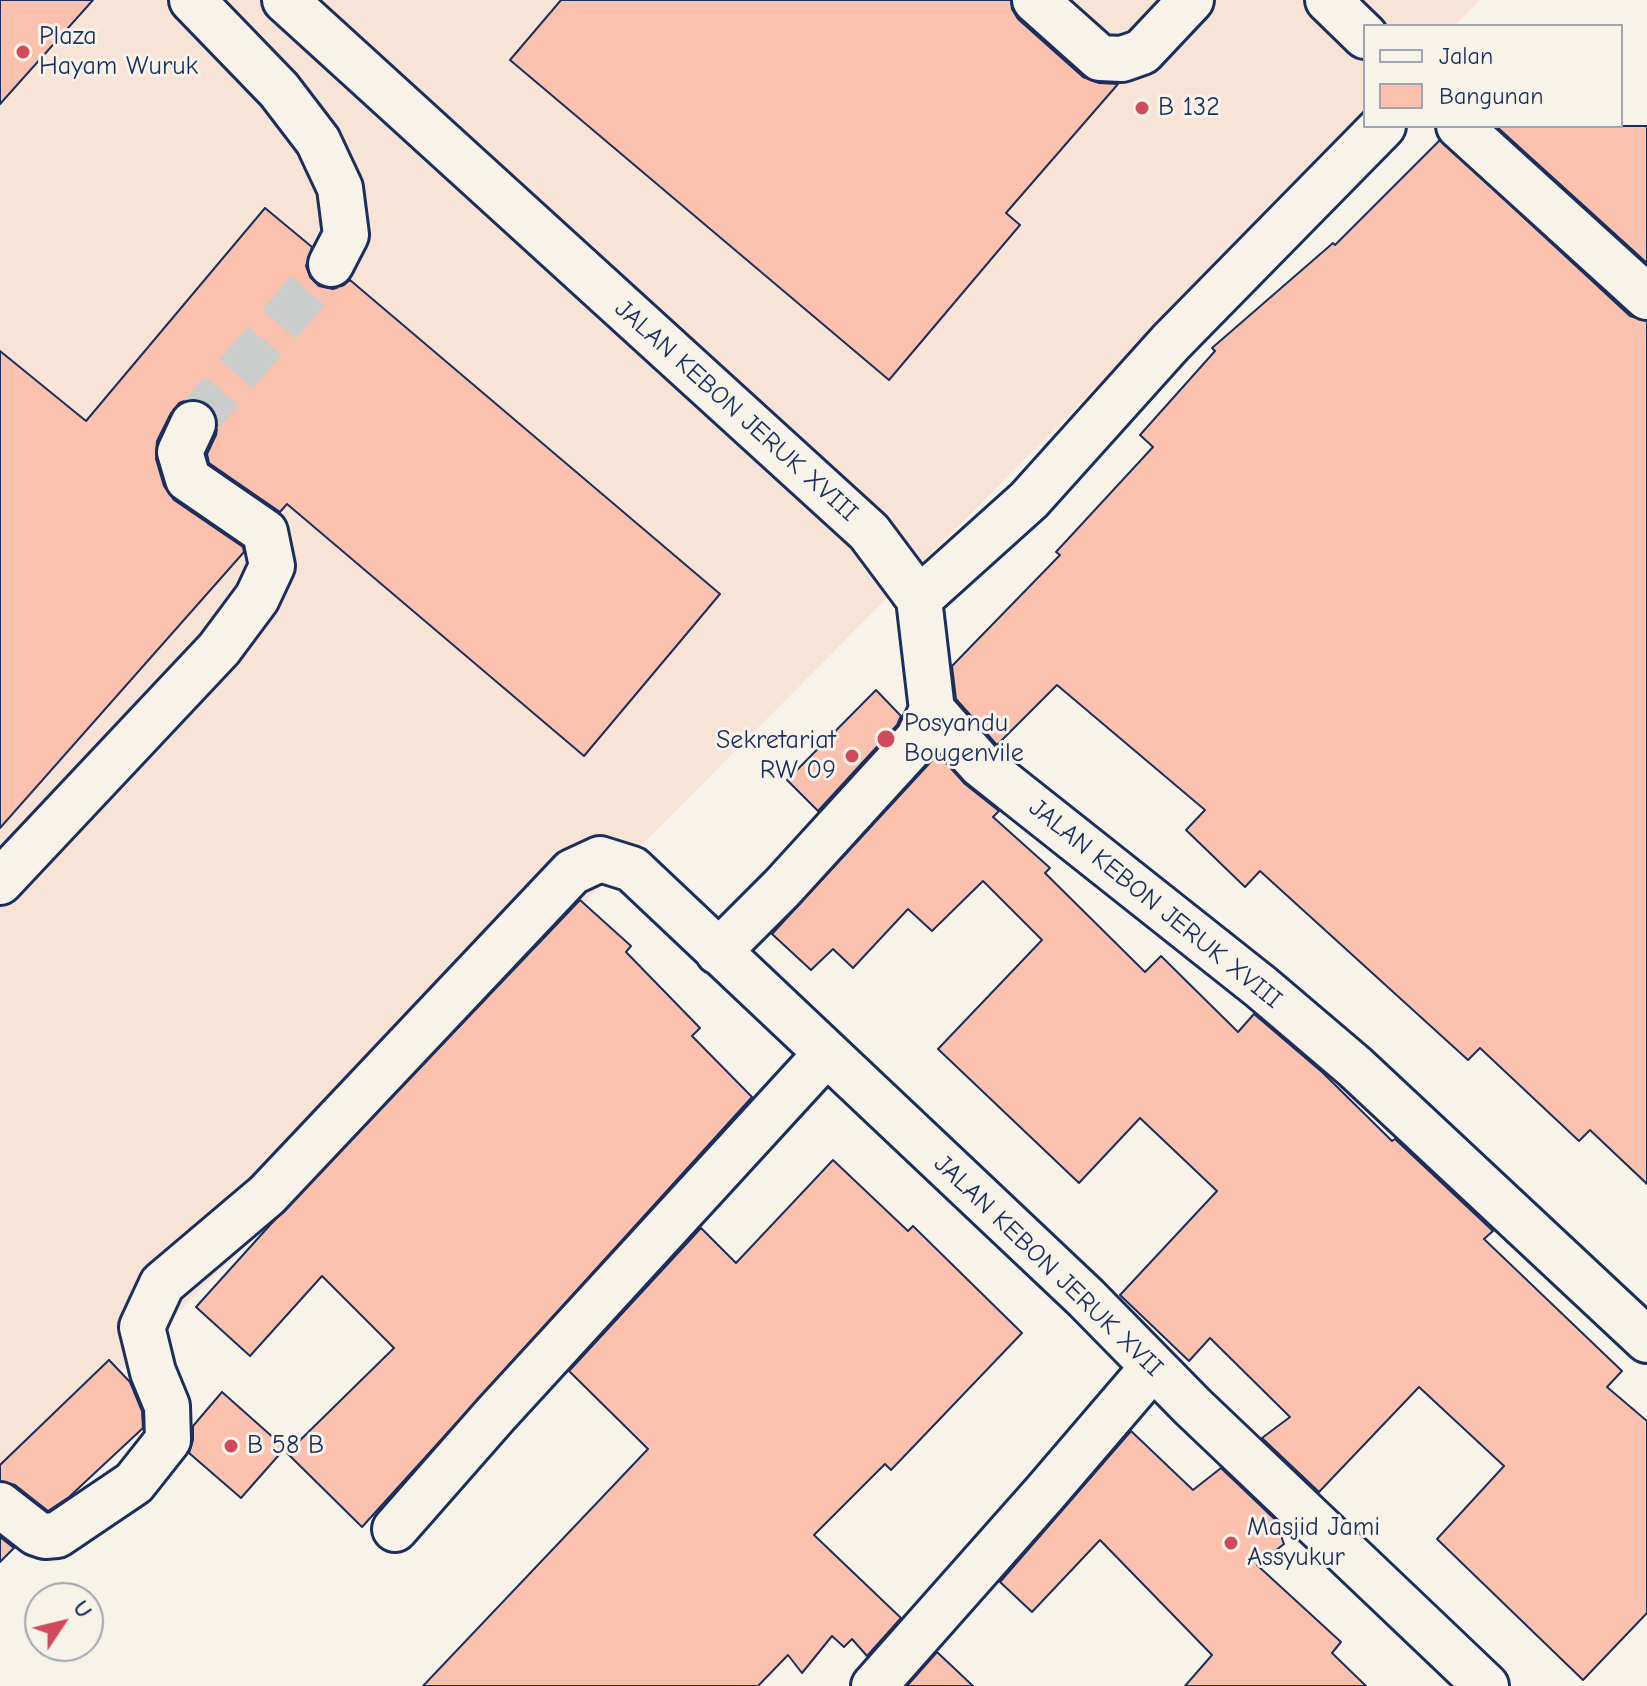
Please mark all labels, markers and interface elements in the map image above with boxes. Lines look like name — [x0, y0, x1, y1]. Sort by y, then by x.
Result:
place label: Plaza Hayam Wuruk — [39, 21, 198, 82]
legend — [1363, 24, 1623, 128]
text: Jalan — [1439, 42, 1493, 70]
marker: Plaza Hayam Wuruk — [14, 43, 32, 61]
text: Bangunan — [1439, 82, 1543, 110]
place label: B 132 — [1158, 92, 1220, 124]
marker: B 132 — [1133, 99, 1151, 117]
street label: JALAN KEBON JERUK XVIII — [608, 294, 864, 528]
place label: Posyandu Bougenvile — [904, 708, 1024, 770]
place label: Sekretariat RW 09 — [716, 725, 836, 786]
marker: Posyandu Bougenvile — [875, 728, 897, 750]
marker: Sekretariat RW 09 — [843, 747, 861, 765]
street label: JALAN KEBON JERUK XVIII — [1022, 792, 1288, 1016]
street label: JALAN KEBON JERUK XVII — [927, 1148, 1169, 1384]
place label: B 58 B — [247, 1430, 324, 1462]
marker: B 58 B — [222, 1437, 240, 1455]
place label: Masjid Jami Assyukur — [1247, 1512, 1380, 1574]
marker: Masjid Jami Assyukur — [1222, 1534, 1240, 1552]
north arrow — [24, 1582, 104, 1662]
text: U — [67, 1596, 97, 1623]

